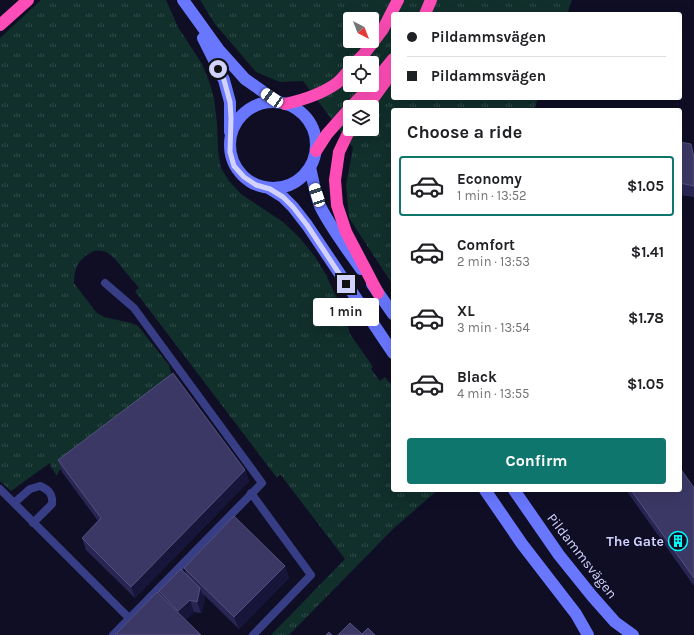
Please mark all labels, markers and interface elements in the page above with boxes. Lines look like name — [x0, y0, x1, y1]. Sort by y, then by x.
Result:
north arrow — [343, 12, 379, 48]
map controls — [343, 12, 379, 136]
text: Pildammsvägen — [431, 28, 546, 46]
button: locate — [343, 56, 379, 92]
route start — [209, 60, 227, 78]
text: Pildammsvägen — [431, 67, 546, 85]
car — [259, 86, 285, 110]
button: layers — [343, 100, 379, 136]
text: Choose a ride — [407, 121, 522, 143]
icon: car — [409, 168, 445, 204]
text: Economy — [457, 170, 522, 188]
text: $1.05 — [627, 177, 664, 195]
car — [308, 182, 326, 208]
text: 1 min · 13:52 — [457, 188, 527, 203]
icon: car — [409, 234, 445, 270]
text: Comfort — [457, 236, 515, 254]
text: $1.41 — [631, 243, 664, 261]
text: 2 min · 13:53 — [457, 254, 530, 269]
route end — [337, 275, 355, 293]
callout: 1 min — [313, 298, 379, 326]
icon: car — [409, 300, 445, 336]
text: XL — [457, 302, 475, 320]
text: 1 min — [330, 304, 362, 319]
text: $1.78 — [628, 309, 664, 327]
text: 3 min · 13:54 — [457, 320, 530, 335]
icon: car — [409, 366, 445, 402]
text: Black — [457, 368, 497, 386]
text: $1.05 — [627, 375, 664, 393]
text: 4 min · 13:55 — [457, 386, 529, 401]
button: Confirm — [407, 438, 666, 484]
street label: Pildammsvägen — [543, 510, 621, 602]
building icon: The Gate — [667, 530, 689, 552]
place label: The Gate — [606, 533, 664, 550]

